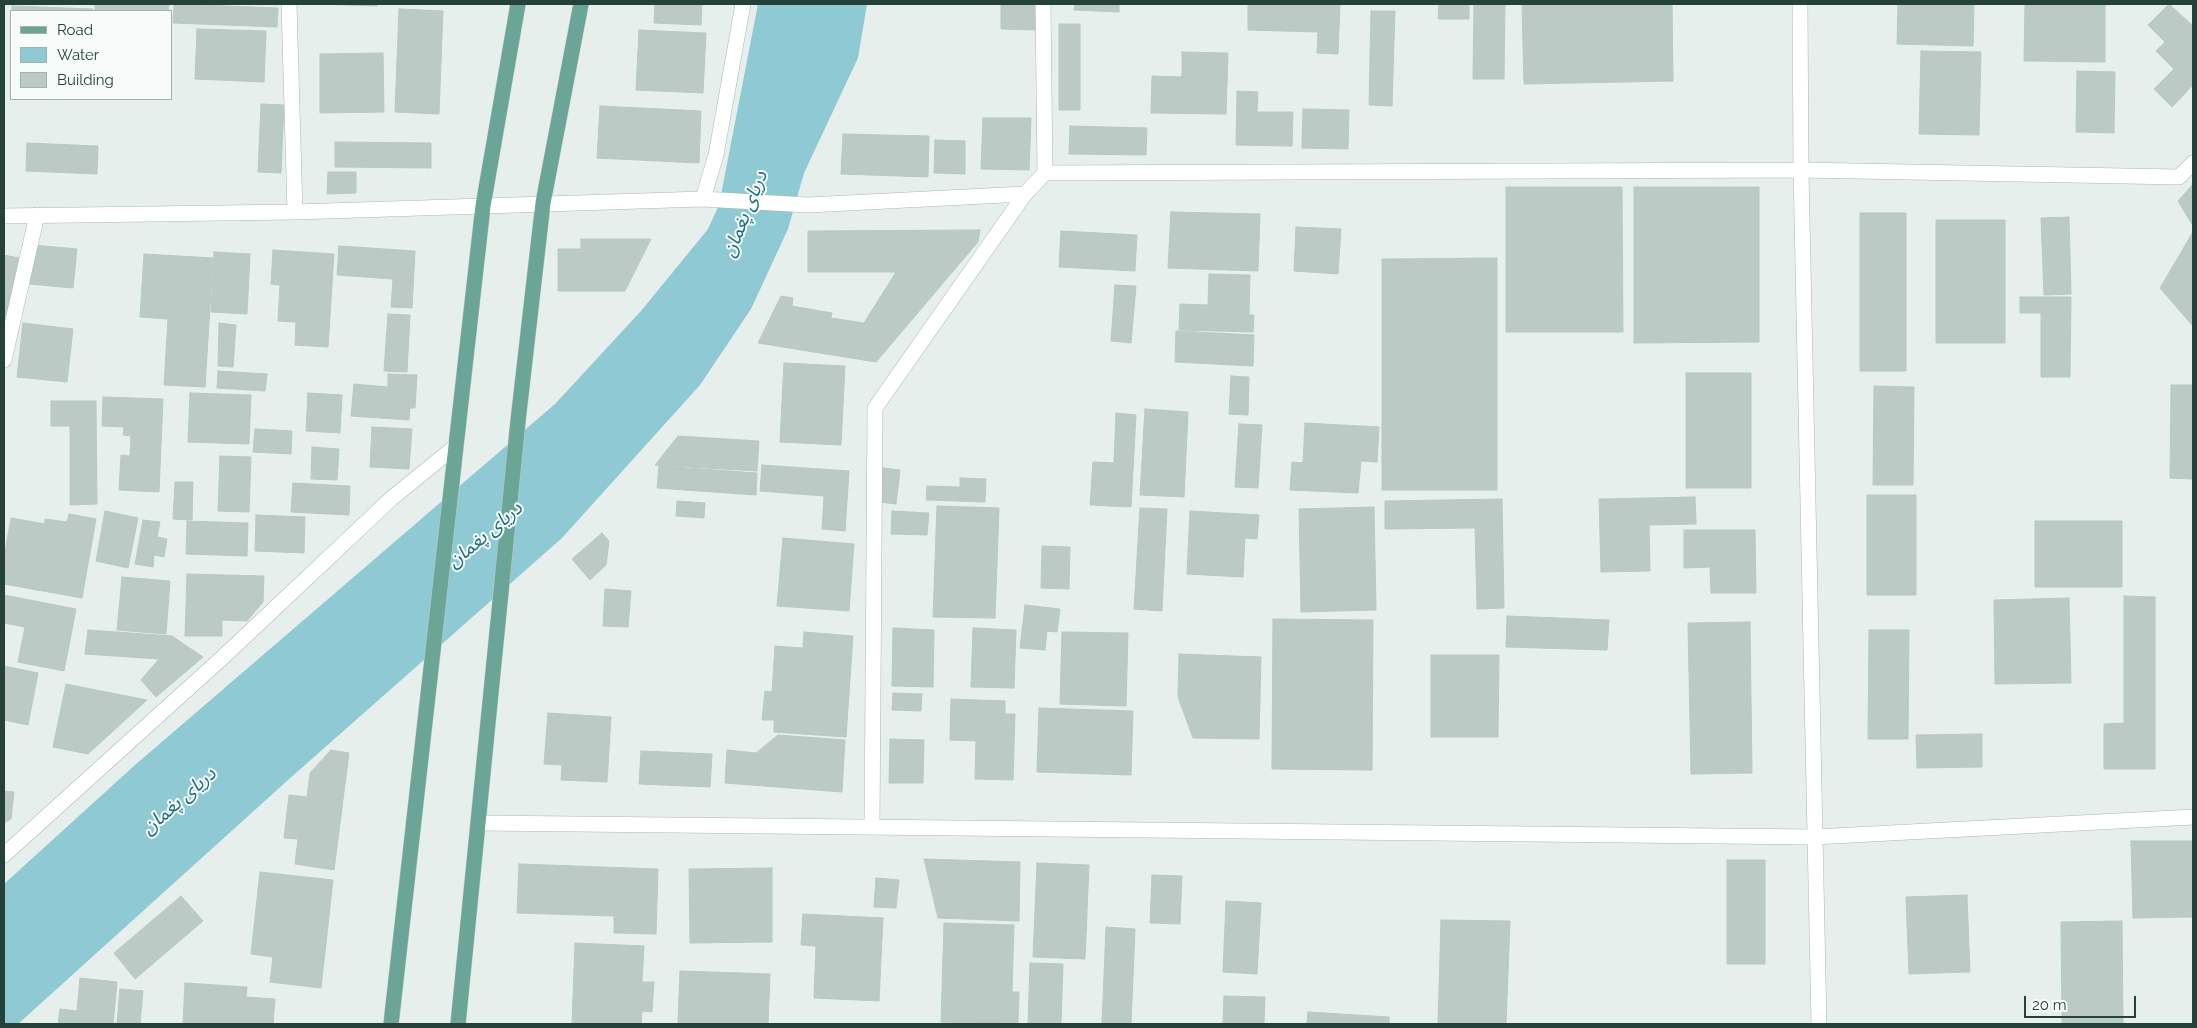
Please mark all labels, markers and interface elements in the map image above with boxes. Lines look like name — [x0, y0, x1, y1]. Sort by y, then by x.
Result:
legend — [10, 10, 172, 100]
text: Road — [57, 21, 93, 39]
text: Water — [57, 46, 99, 64]
text: Building — [57, 71, 114, 89]
water label: دریای پغمان — [717, 168, 773, 260]
water label: دریای پغمان — [443, 497, 527, 573]
water label: دریای پغمان — [137, 763, 221, 839]
scale bar — [2027, 986, 2140, 1018]
text: 20 m — [2032, 996, 2067, 1014]

